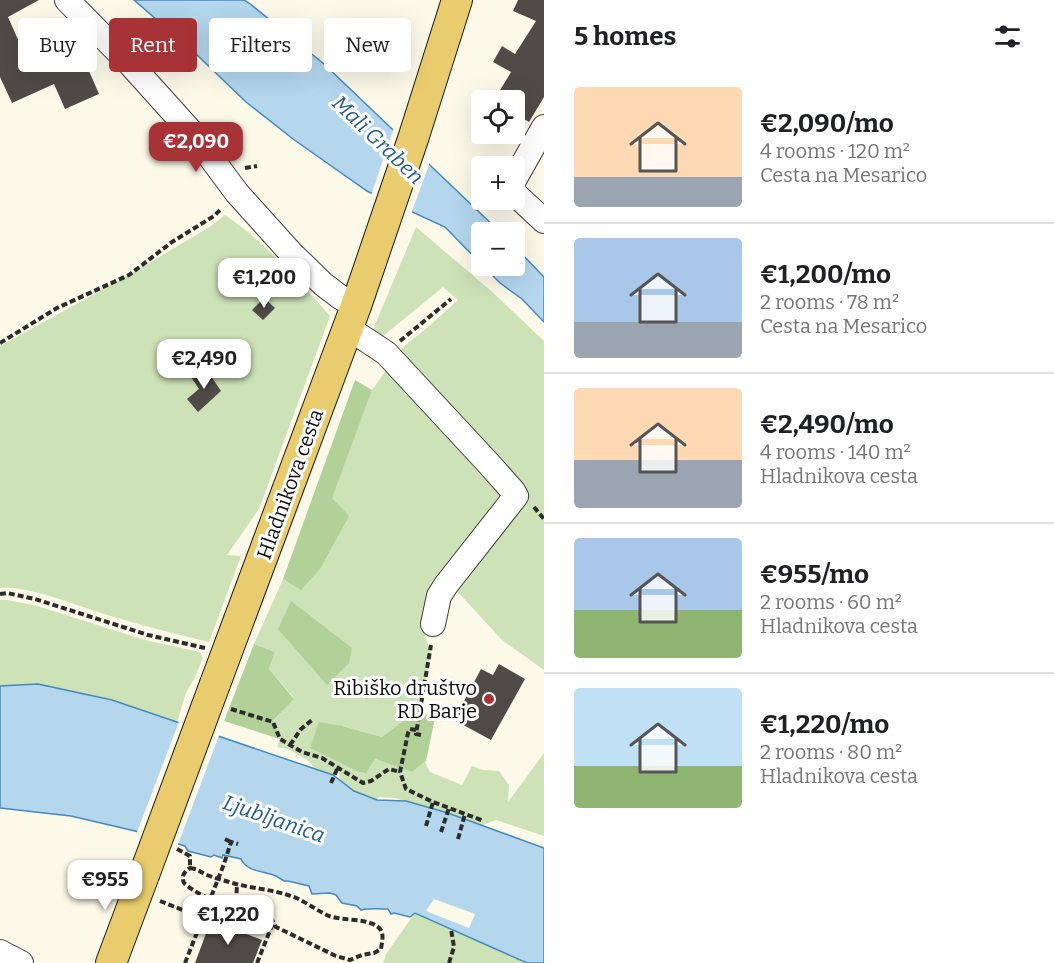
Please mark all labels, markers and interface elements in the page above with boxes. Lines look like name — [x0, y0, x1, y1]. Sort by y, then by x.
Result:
chip: Buy — [18, 18, 97, 72]
chip: Rent — [109, 18, 197, 72]
chip: Filters — [209, 18, 312, 72]
chip: New — [324, 18, 411, 72]
icon: filters — [991, 20, 1024, 53]
text: 5 homes — [574, 21, 676, 52]
water label: Mali Graben — [327, 90, 429, 190]
map controls — [471, 90, 525, 276]
button: locate — [471, 90, 525, 144]
text: €2,090/mo — [760, 108, 894, 139]
icon: home — [622, 111, 694, 183]
pin: €2,090 — [147, 122, 245, 173]
text: €2,090 — [163, 129, 229, 153]
text: 4 rooms · 120 m² — [760, 139, 910, 163]
button: + — [471, 156, 525, 210]
text: Cesta na Mesarico — [760, 163, 927, 187]
button: − — [471, 222, 525, 276]
pin: €1,200 — [215, 258, 313, 309]
text: €1,200/mo — [760, 259, 891, 290]
icon: home — [622, 262, 694, 334]
text: €1,200 — [232, 265, 296, 289]
text: 2 rooms · 78 m² — [760, 290, 899, 314]
text: Cesta na Mesarico — [760, 314, 927, 338]
pin: €2,490 — [155, 339, 253, 390]
text: €2,490 — [171, 346, 237, 370]
street label: Hladnikova cesta — [252, 406, 328, 562]
text: €2,490/mo — [760, 409, 894, 440]
icon: home — [622, 412, 694, 484]
text: 4 rooms · 140 m² — [760, 440, 911, 464]
text: Hladnikova cesta — [760, 464, 918, 488]
text: €955/mo — [760, 559, 869, 590]
icon: home — [622, 562, 694, 634]
text: 2 rooms · 60 m² — [760, 590, 902, 614]
text: Hladnikova cesta — [760, 614, 918, 638]
place label: Ribiško društvo RD Barje — [333, 676, 477, 724]
marker: Ribiško društvo RD Barje — [482, 692, 496, 706]
text: €1,220/mo — [760, 709, 889, 740]
icon: home — [622, 712, 694, 784]
text: 2 rooms · 80 m² — [760, 740, 902, 764]
text: Hladnikova cesta — [760, 764, 918, 788]
water label: Ljubljanica — [220, 789, 328, 849]
pin: €955 — [69, 860, 141, 911]
text: €955 — [81, 867, 129, 891]
pin: €1,220 — [179, 895, 277, 946]
text: €1,220 — [197, 902, 259, 926]

